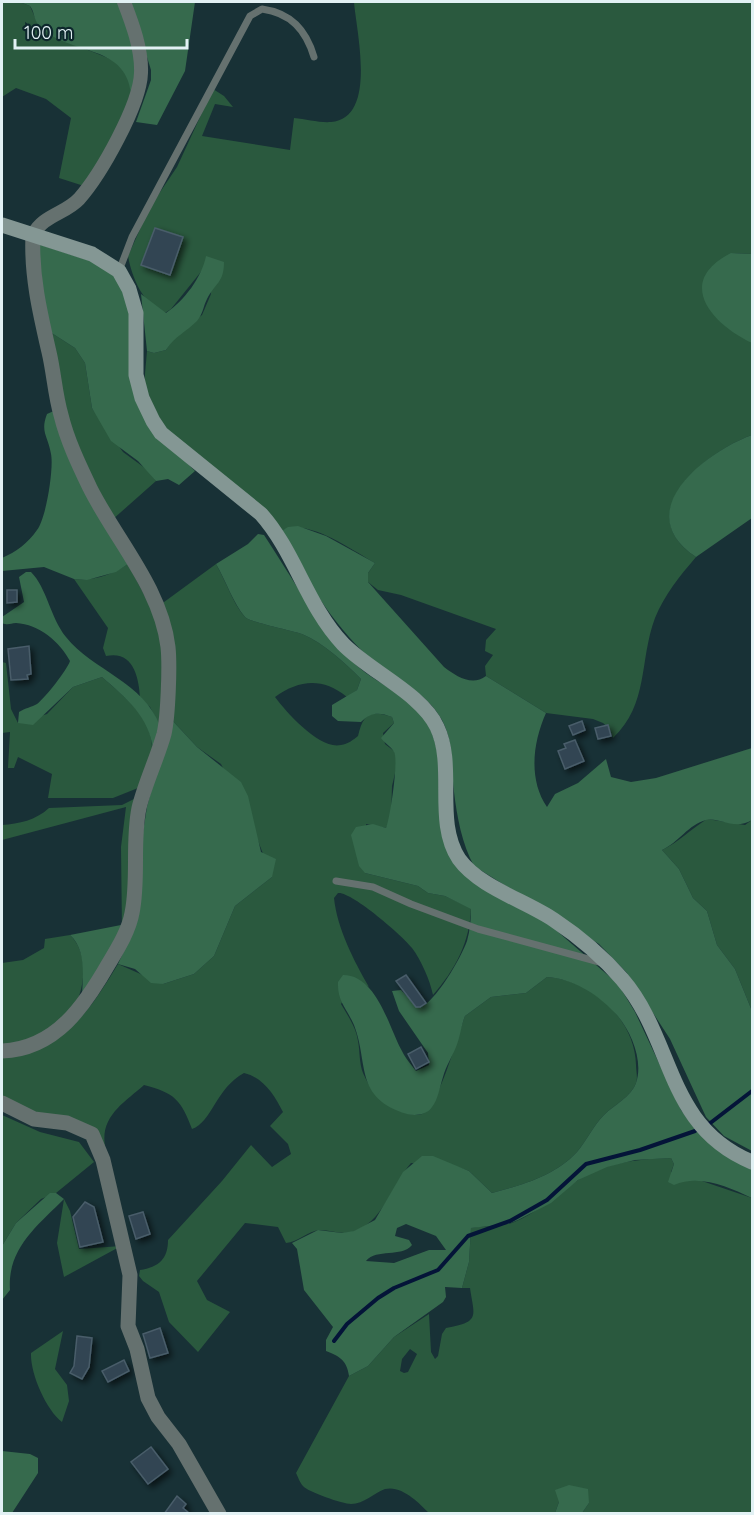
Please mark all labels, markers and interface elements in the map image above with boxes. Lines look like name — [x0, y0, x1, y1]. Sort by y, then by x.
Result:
scale bar — [15, 12, 188, 50]
text: 100 m — [24, 21, 73, 44]

